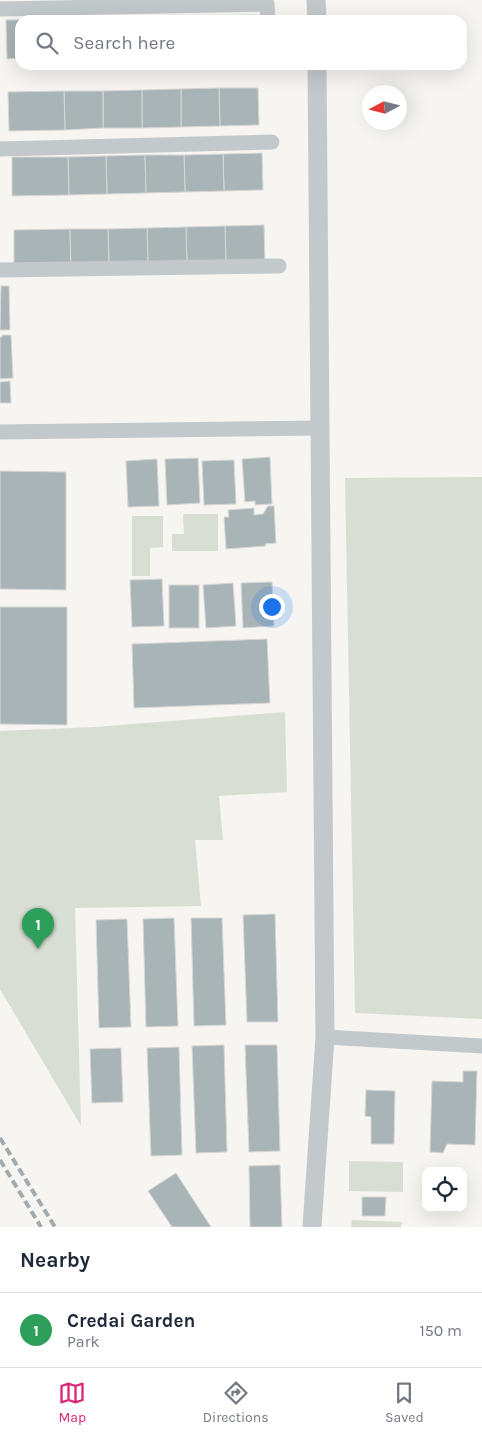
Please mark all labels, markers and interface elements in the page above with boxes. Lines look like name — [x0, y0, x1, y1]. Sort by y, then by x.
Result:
search box — [15, 15, 467, 70]
icon: search — [33, 29, 61, 57]
text: Search here — [73, 32, 175, 54]
north arrow — [362, 85, 407, 130]
your location — [259, 594, 285, 620]
pin: 1 — [22, 908, 54, 949]
map controls — [422, 1167, 467, 1212]
button: locate — [422, 1167, 467, 1212]
text: Nearby — [20, 1248, 90, 1272]
text: Credai Garden — [67, 1310, 195, 1332]
text: 1 — [33, 1321, 39, 1340]
text: 150 m — [419, 1321, 462, 1340]
text: Park — [67, 1332, 99, 1351]
tab: Map — [58, 1379, 86, 1426]
tab: Directions — [203, 1379, 269, 1426]
tab: Saved — [385, 1379, 424, 1426]

